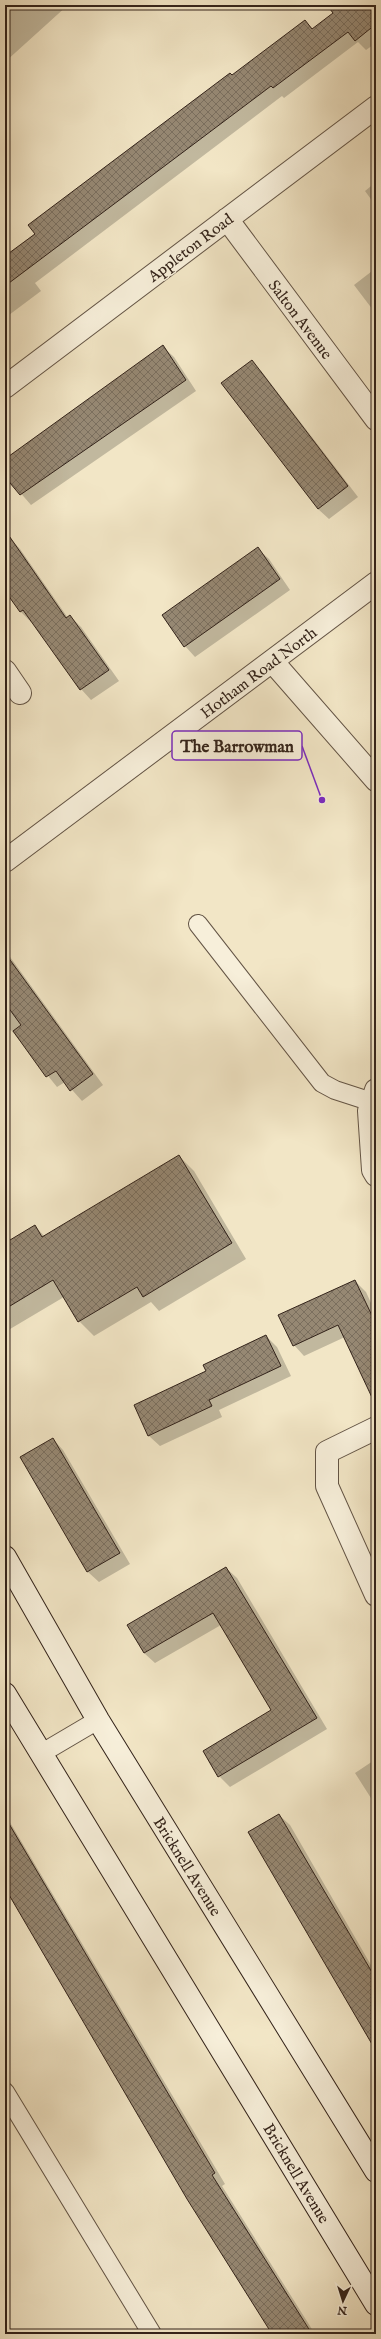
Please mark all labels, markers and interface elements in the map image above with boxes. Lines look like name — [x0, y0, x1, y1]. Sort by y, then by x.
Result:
street label: Appleton Road — [144, 210, 238, 288]
street label: Salton Avenue — [263, 276, 336, 364]
street label: Hotham Road North — [197, 623, 322, 724]
callout: The Barrowman — [172, 731, 302, 760]
text: The Barrowman — [179, 737, 294, 758]
street label: Bricknell Avenue — [148, 1814, 225, 1920]
street label: Bricknell Avenue — [258, 2120, 333, 2228]
north arrow — [323, 2281, 363, 2321]
text: N — [337, 2303, 349, 2317]

